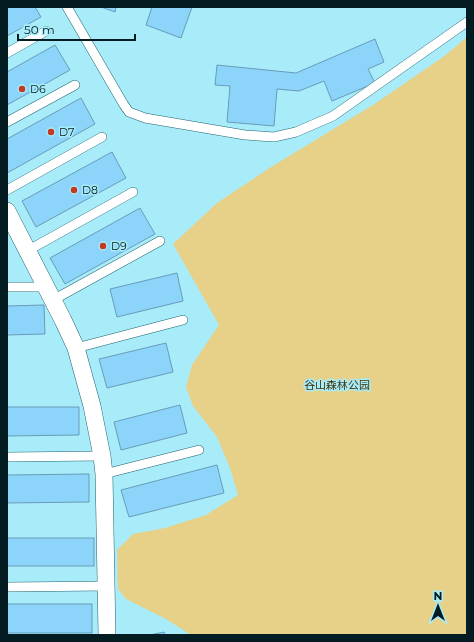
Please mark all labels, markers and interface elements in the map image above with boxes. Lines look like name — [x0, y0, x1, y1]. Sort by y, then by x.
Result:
scale bar — [18, 16, 135, 42]
text: 50 m — [24, 22, 55, 37]
place label: D6 — [30, 82, 46, 96]
marker: D6 — [17, 84, 27, 94]
place label: D7 — [59, 125, 75, 139]
marker: D7 — [46, 127, 56, 137]
place label: D8 — [82, 183, 98, 197]
marker: D8 — [69, 185, 79, 195]
place label: D9 — [111, 239, 127, 253]
marker: D9 — [98, 241, 108, 251]
park label: 谷山森林公园 — [304, 378, 370, 392]
north arrow — [418, 586, 458, 626]
text: N — [434, 589, 442, 603]

